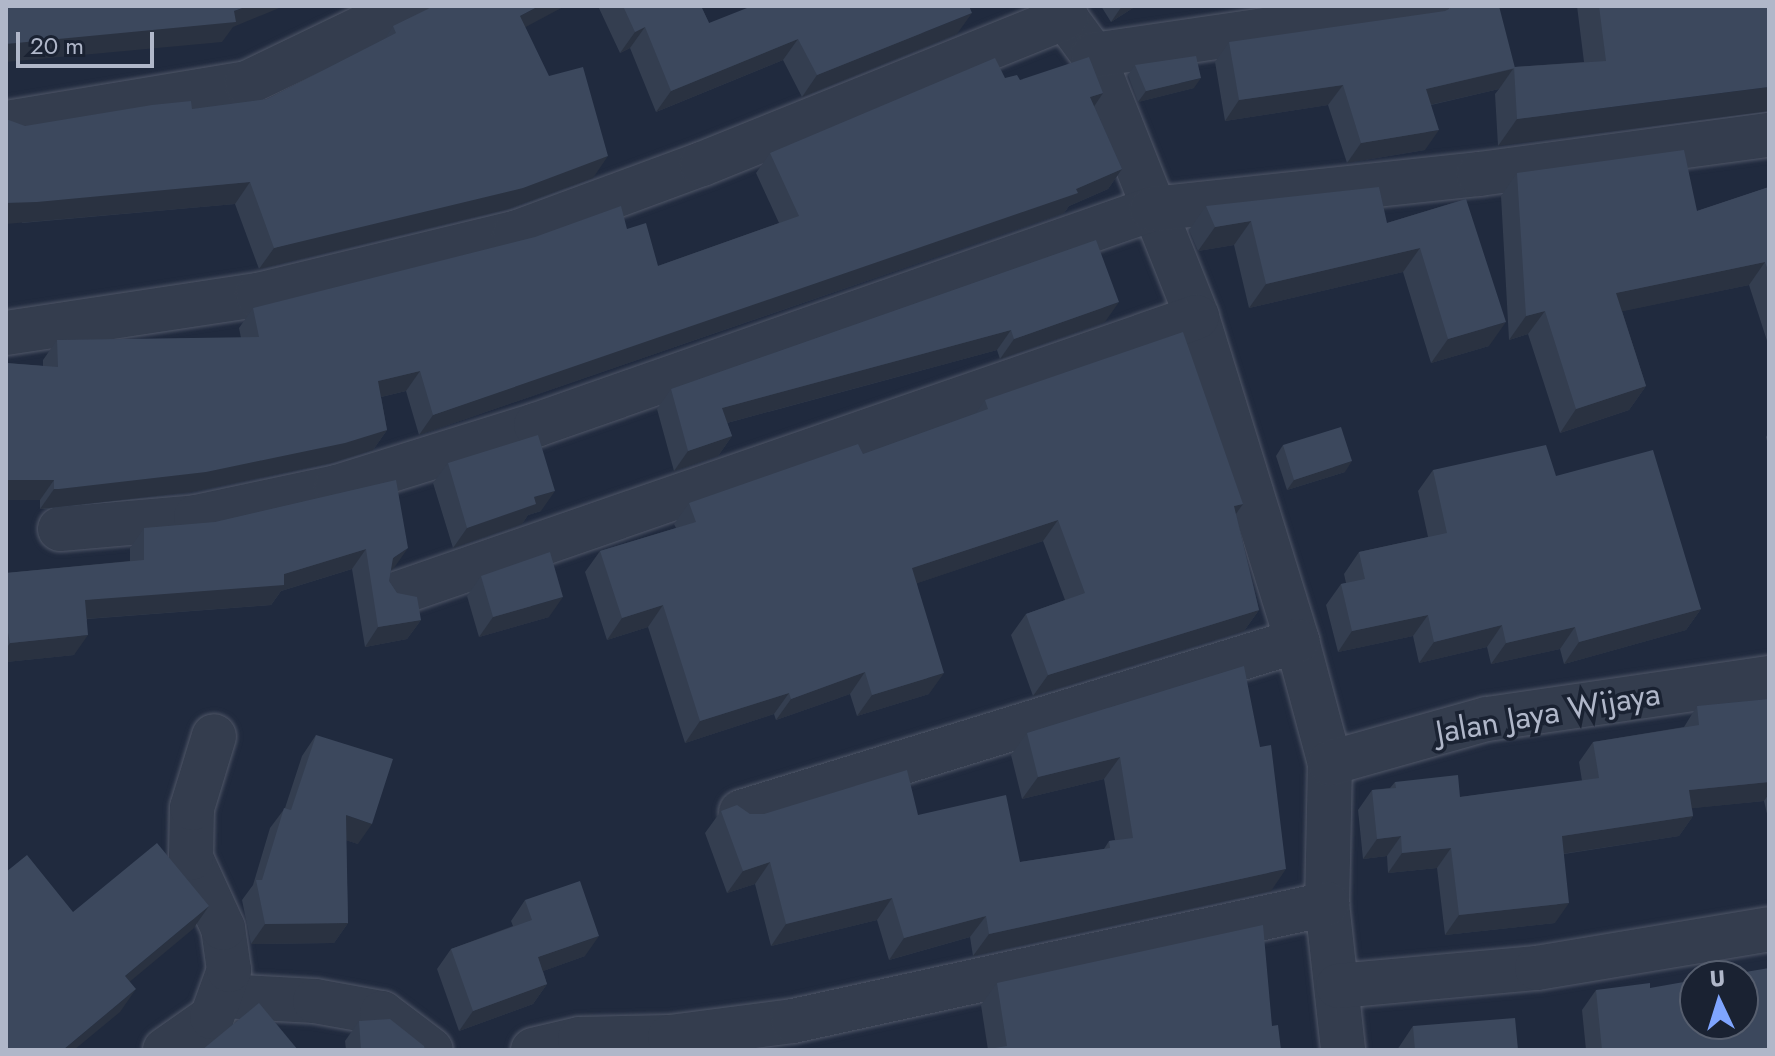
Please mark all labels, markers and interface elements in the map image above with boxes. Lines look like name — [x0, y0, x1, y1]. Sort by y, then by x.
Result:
scale bar — [20, 16, 158, 66]
text: 20 m — [30, 28, 84, 63]
street label: Jalan Jaya Wijaya — [1433, 674, 1663, 752]
north arrow — [1679, 960, 1759, 1040]
text: U — [1709, 962, 1726, 995]

